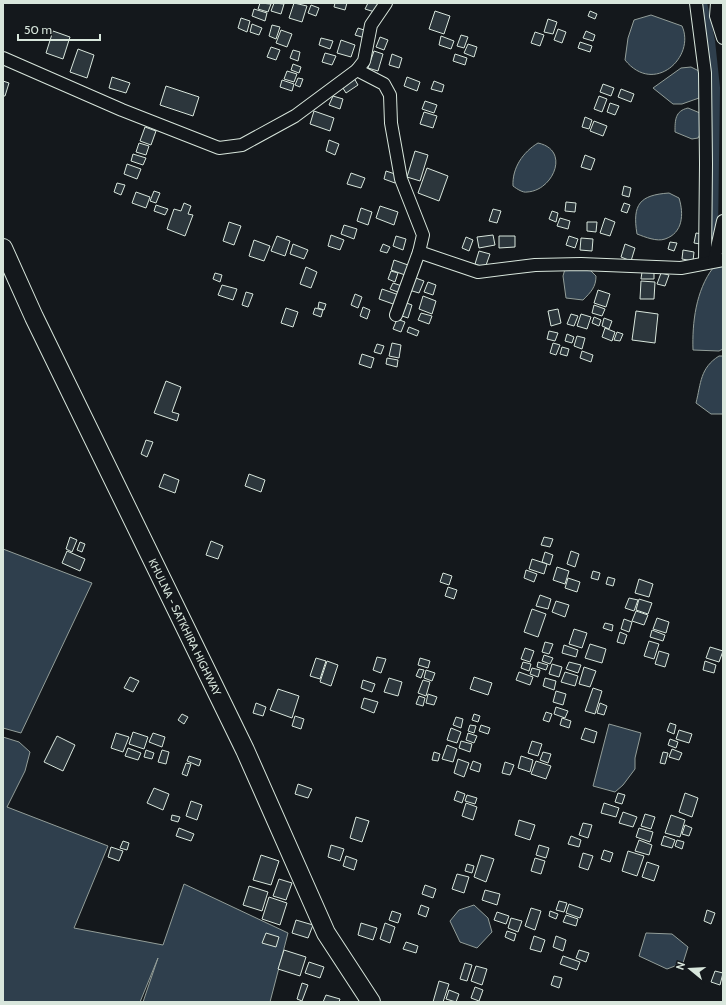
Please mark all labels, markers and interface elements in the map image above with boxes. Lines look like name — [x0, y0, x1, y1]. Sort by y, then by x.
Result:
scale bar — [18, 16, 100, 42]
text: 50 m — [24, 22, 52, 37]
street label: KHULNA - SATKHIRA HIGHWAY — [146, 556, 225, 699]
north arrow — [670, 949, 710, 989]
text: N — [673, 960, 688, 972]

